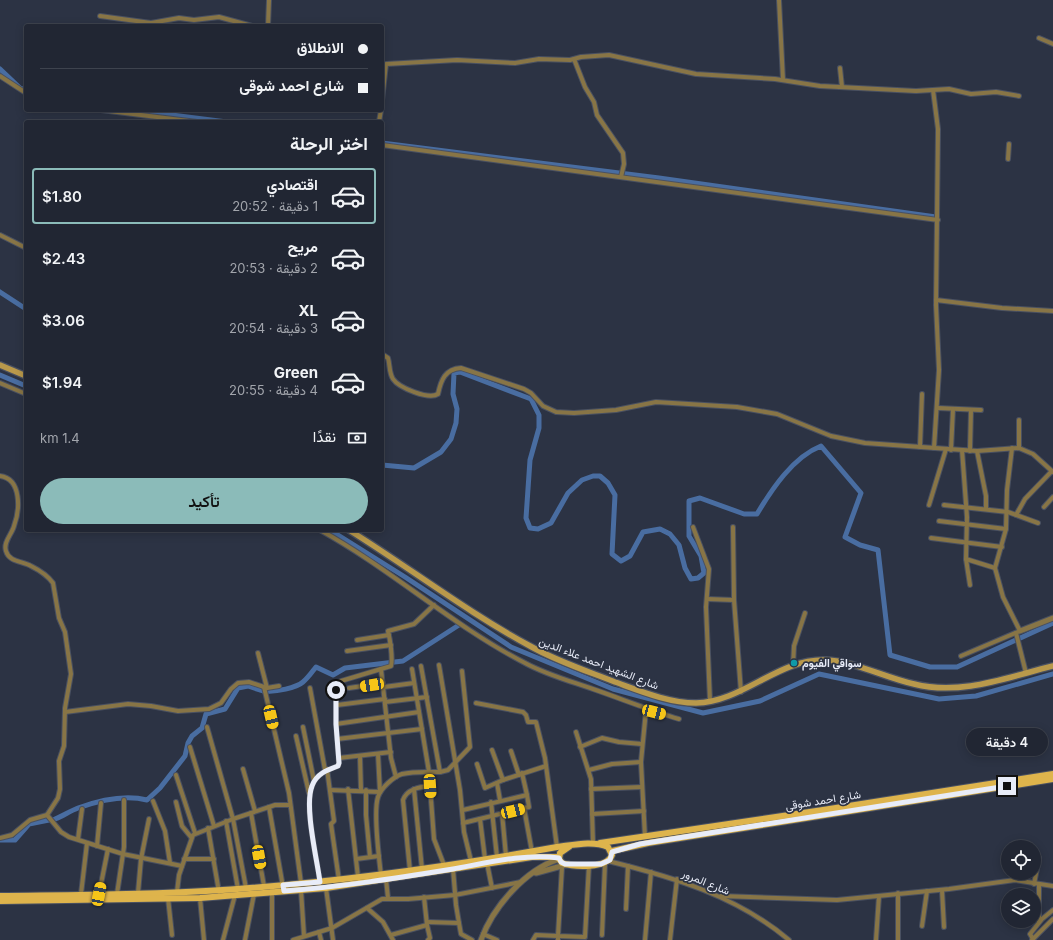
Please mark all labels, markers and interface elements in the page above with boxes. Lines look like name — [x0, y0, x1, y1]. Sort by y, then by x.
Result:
text: الانطلاق — [297, 38, 344, 57]
text: شارع احمد شوقى — [239, 76, 344, 95]
text: اختر الرحلة — [290, 133, 368, 154]
text: اقتصادي — [266, 175, 318, 194]
icon: car — [330, 178, 366, 214]
text: $1.80 — [42, 187, 82, 206]
text: 1 دقيقة · 20:52 — [232, 198, 318, 214]
text: مريح — [288, 237, 318, 256]
icon: car — [330, 240, 366, 276]
text: $2.43 — [42, 249, 85, 268]
text: 2 دقيقة · 20:53 — [229, 260, 318, 276]
text: XL — [298, 301, 318, 320]
icon: car — [330, 302, 366, 338]
text: $3.06 — [42, 311, 85, 330]
text: 3 دقيقة · 20:54 — [229, 320, 318, 336]
text: Green — [274, 363, 318, 382]
icon: car — [330, 364, 366, 400]
text: $1.94 — [42, 373, 82, 392]
text: 4 دقيقة · 20:55 — [229, 382, 318, 398]
text: نقدًا — [313, 427, 336, 446]
icon: cash — [346, 427, 368, 449]
text: 1.4 km — [40, 430, 80, 446]
button: تأكيد — [40, 478, 368, 524]
street label: شارع الشهيد احمد علاء الدين — [537, 634, 661, 693]
place label: سواقي الفيوم — [802, 656, 862, 672]
marker: سواقي الفيوم — [789, 658, 799, 668]
car — [359, 677, 385, 693]
route start — [327, 681, 345, 699]
car — [641, 703, 667, 721]
car — [262, 704, 280, 730]
callout: 4 دقيقة — [966, 728, 1048, 756]
text: 4 دقيقة — [986, 734, 1028, 750]
car — [423, 774, 437, 798]
route end — [998, 777, 1016, 795]
street label: شارع احمد شوقى — [784, 787, 862, 814]
car — [500, 802, 526, 820]
map controls — [1001, 840, 1041, 928]
button: locate — [1001, 840, 1041, 880]
car — [251, 844, 267, 870]
street label: شارع المرور — [679, 866, 732, 899]
car — [91, 881, 107, 907]
button: layers — [1001, 888, 1041, 928]

